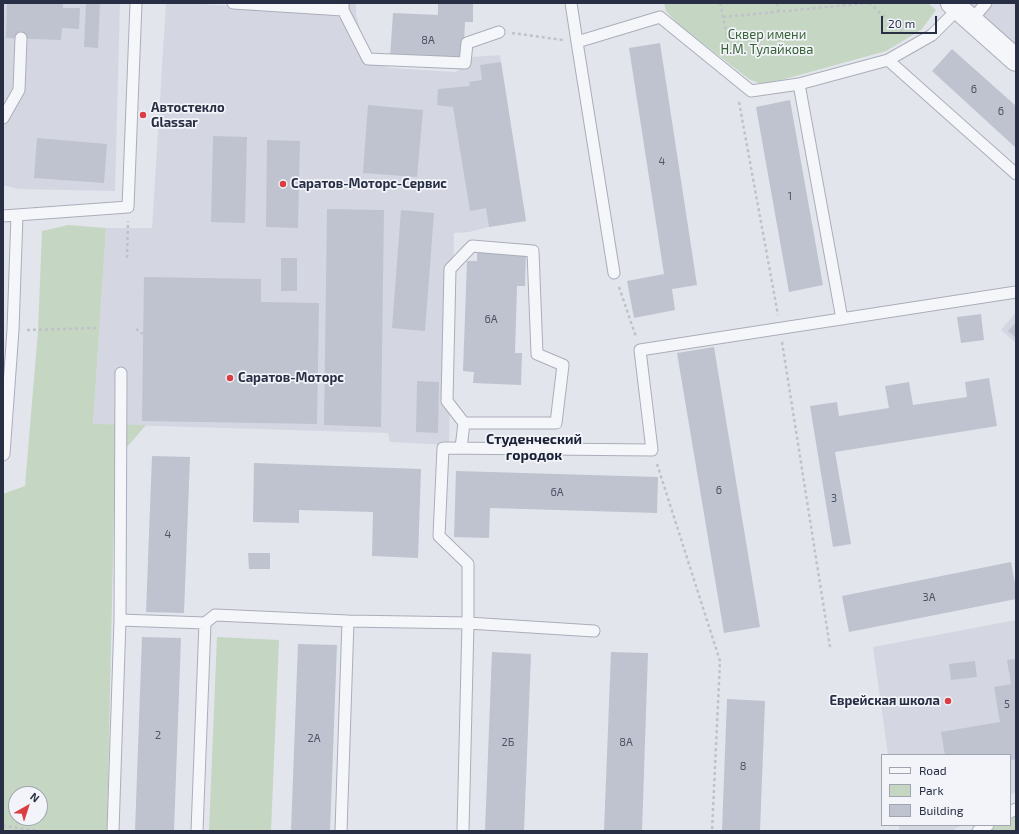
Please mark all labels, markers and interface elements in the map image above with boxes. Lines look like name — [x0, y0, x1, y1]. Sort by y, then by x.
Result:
scale bar — [883, 8, 939, 34]
text: 20 m — [888, 16, 915, 30]
park label: Сквер имени Н.М. Тулайкова — [721, 27, 813, 58]
house number: 8А — [421, 33, 435, 47]
house number: 6 — [971, 82, 977, 96]
place label: Автостекло Glassar — [151, 100, 225, 131]
house number: 6 — [998, 104, 1004, 118]
marker: Автостекло Glassar — [138, 110, 148, 120]
house number: 4 — [659, 154, 665, 168]
place label: Саратов-Моторс-Сервис — [291, 176, 447, 192]
marker: Саратов-Моторс-Сервис — [278, 179, 288, 189]
house number: 1 — [788, 189, 792, 203]
house number: 6А — [484, 312, 498, 326]
place label: Саратов-Моторс — [238, 370, 344, 386]
marker: Саратов-Моторс — [225, 373, 235, 383]
district label: Студенческий городок — [486, 431, 582, 464]
house number: 6 — [716, 483, 722, 497]
house number: 6А — [550, 485, 564, 499]
house number: 3 — [831, 491, 837, 505]
house number: 4 — [165, 527, 171, 541]
house number: 3А — [923, 590, 935, 604]
place label: Еврейская школа — [829, 693, 940, 709]
marker: Еврейская школа — [943, 696, 953, 706]
house number: 5 — [1004, 697, 1010, 711]
house number: 2 — [155, 728, 161, 742]
house number: 2А — [307, 731, 321, 745]
house number: 2Б — [502, 735, 514, 749]
house number: 8А — [619, 735, 633, 749]
legend — [881, 754, 1011, 826]
house number: 8 — [740, 759, 746, 773]
text: Road — [919, 763, 947, 777]
text: Park — [919, 783, 944, 797]
north arrow — [8, 786, 48, 826]
text: N — [28, 790, 42, 805]
text: Building — [919, 803, 963, 817]

